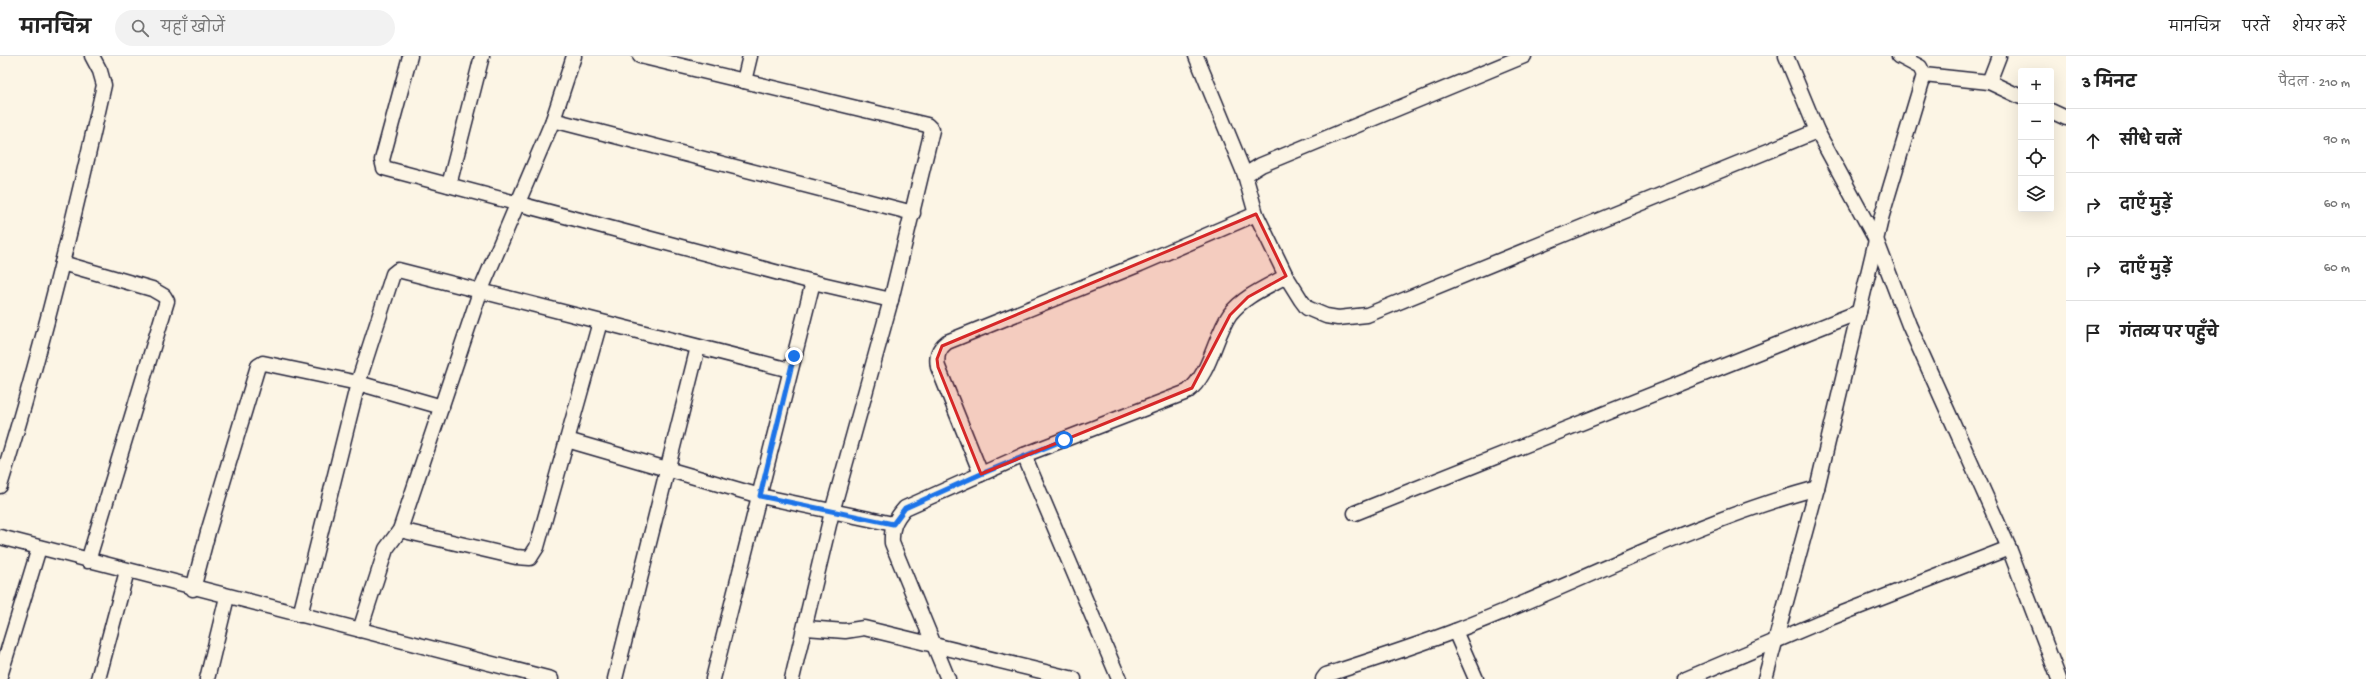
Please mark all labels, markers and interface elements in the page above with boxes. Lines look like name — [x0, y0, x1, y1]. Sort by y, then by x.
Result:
search box — [115, 10, 395, 46]
icon: search — [129, 17, 151, 39]
text: मानचित्र — [20, 18, 91, 41]
text: यहाँ खोजें — [161, 20, 225, 38]
text: मानचित्र — [2169, 20, 2220, 37]
text: परतें — [2242, 20, 2270, 37]
text: शेयर करें — [2292, 20, 2346, 37]
map controls — [2018, 68, 2054, 212]
button: + — [2018, 68, 2054, 104]
text: 3 मिनट — [2082, 74, 2136, 94]
text: पैदल · 210 m — [2278, 76, 2350, 91]
button: − — [2018, 104, 2054, 140]
icon: ahead — [2082, 130, 2104, 152]
text: सीधे चलें — [2120, 133, 2181, 151]
text: 90 m — [2324, 133, 2350, 148]
button: locate — [2018, 140, 2054, 176]
button: layers — [2018, 176, 2054, 212]
icon: right — [2082, 194, 2104, 216]
text: दाएँ मुड़ें — [2120, 197, 2172, 215]
text: 60 m — [2324, 197, 2350, 212]
icon: right — [2082, 258, 2104, 280]
text: दाएँ मुड़ें — [2120, 261, 2172, 279]
text: 60 m — [2324, 261, 2350, 276]
icon: arrive — [2082, 322, 2104, 344]
text: गंतव्य पर पहुँचे — [2120, 325, 2218, 343]
route end — [785, 347, 803, 365]
route start — [1055, 431, 1073, 449]

